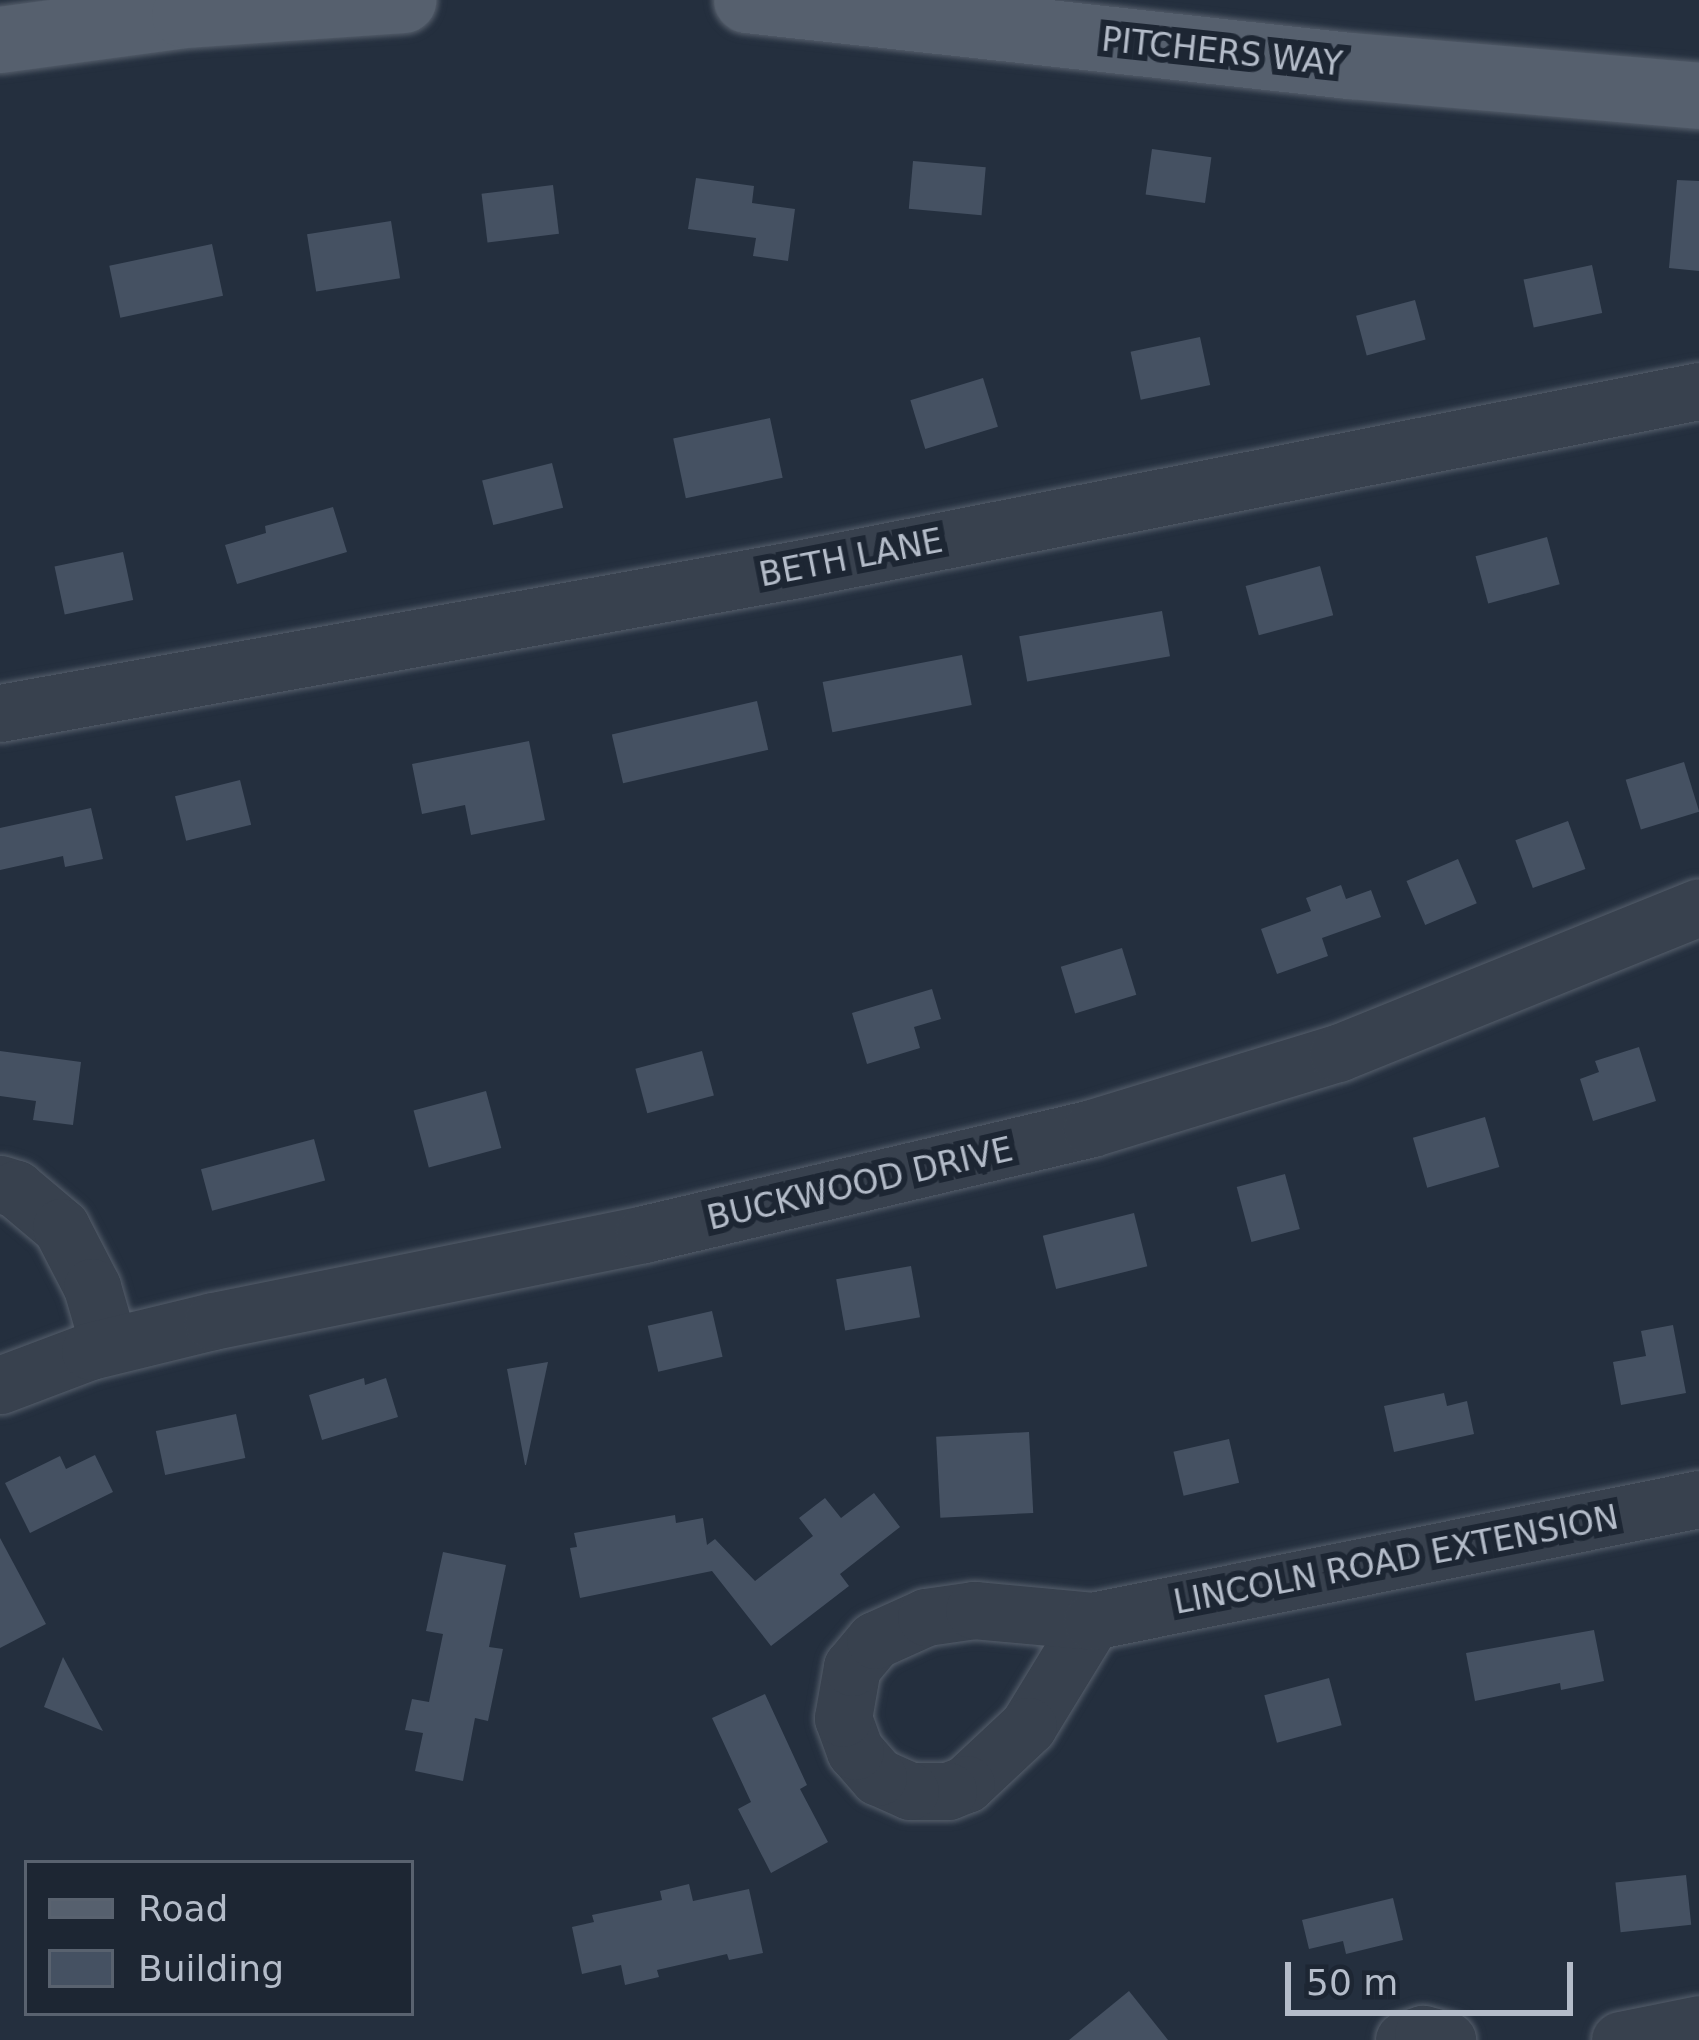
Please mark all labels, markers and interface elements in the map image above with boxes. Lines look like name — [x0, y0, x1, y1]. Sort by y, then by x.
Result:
street label: PITCHERS WAY — [1100, 20, 1344, 84]
street label: BETH LANE — [756, 521, 946, 595]
street label: BUCKWOOD DRIVE — [703, 1130, 1017, 1238]
street label: LINCOLN ROAD EXTENSION — [1170, 1497, 1622, 1623]
legend — [24, 1860, 414, 2016]
text: Road — [138, 1888, 228, 1929]
scale bar — [1291, 1938, 1579, 2012]
text: Building — [138, 1948, 284, 1989]
text: 50 m — [1306, 1962, 1398, 2003]

